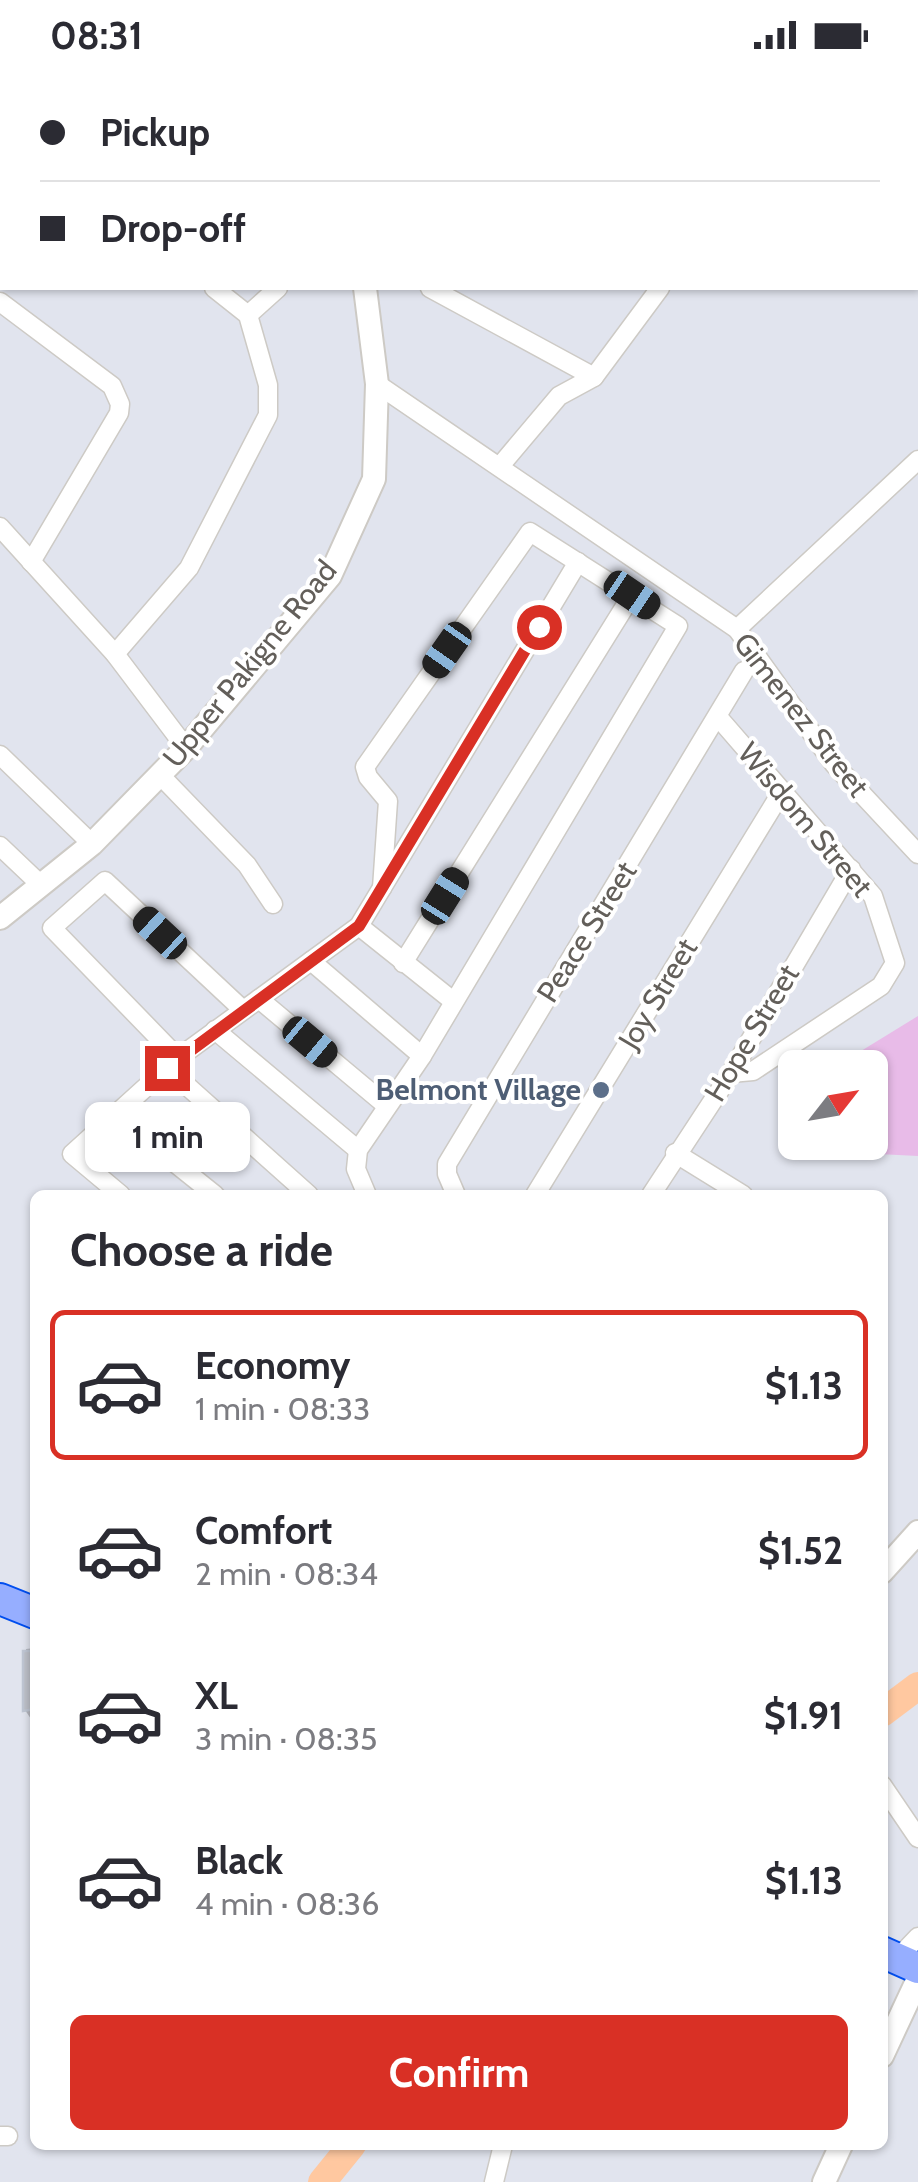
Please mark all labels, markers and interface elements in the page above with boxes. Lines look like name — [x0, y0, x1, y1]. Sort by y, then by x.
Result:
text: 08:31 — [50, 12, 143, 59]
text: Pickup — [100, 109, 210, 156]
text: Drop-off — [100, 205, 246, 252]
street label: Upper Pakigne Road — [155, 553, 345, 775]
car — [599, 566, 665, 624]
route start — [517, 605, 562, 650]
car — [418, 617, 476, 683]
street label: Gimenez Street — [726, 625, 877, 804]
street label: Wisdom Street — [730, 735, 881, 904]
street label: Peace Street — [529, 854, 644, 1009]
car — [416, 863, 474, 929]
car — [128, 902, 192, 964]
street label: Joy Street — [610, 932, 705, 1057]
street label: Hope Street — [696, 958, 807, 1108]
car — [277, 1011, 343, 1073]
route end — [145, 1046, 190, 1091]
north arrow — [778, 1050, 888, 1160]
map controls — [778, 1050, 888, 1160]
place label: Belmont Village — [376, 1071, 581, 1108]
marker: Belmont Village — [590, 1079, 612, 1101]
callout: 1 min — [84, 1103, 250, 1173]
text: 1 min — [131, 1117, 204, 1156]
text: Choose a ride — [70, 1223, 333, 1277]
icon: car — [75, 1340, 165, 1430]
text: Economy — [195, 1342, 350, 1389]
text: $1.13 — [765, 1362, 843, 1409]
text: 1 min · 08:33 — [195, 1389, 370, 1428]
icon: car — [75, 1505, 165, 1595]
text: Comfort — [195, 1507, 332, 1554]
text: $1.52 — [758, 1527, 843, 1574]
text: 2 min · 08:34 — [195, 1554, 378, 1593]
icon: car — [75, 1670, 165, 1760]
text: XL — [195, 1672, 238, 1719]
text: $1.91 — [764, 1692, 843, 1739]
text: 3 min · 08:35 — [195, 1719, 377, 1758]
icon: car — [75, 1835, 165, 1925]
text: Black — [195, 1837, 283, 1884]
text: $1.13 — [765, 1857, 843, 1904]
text: 4 min · 08:36 — [195, 1884, 379, 1923]
button: Confirm — [70, 2015, 848, 2130]

